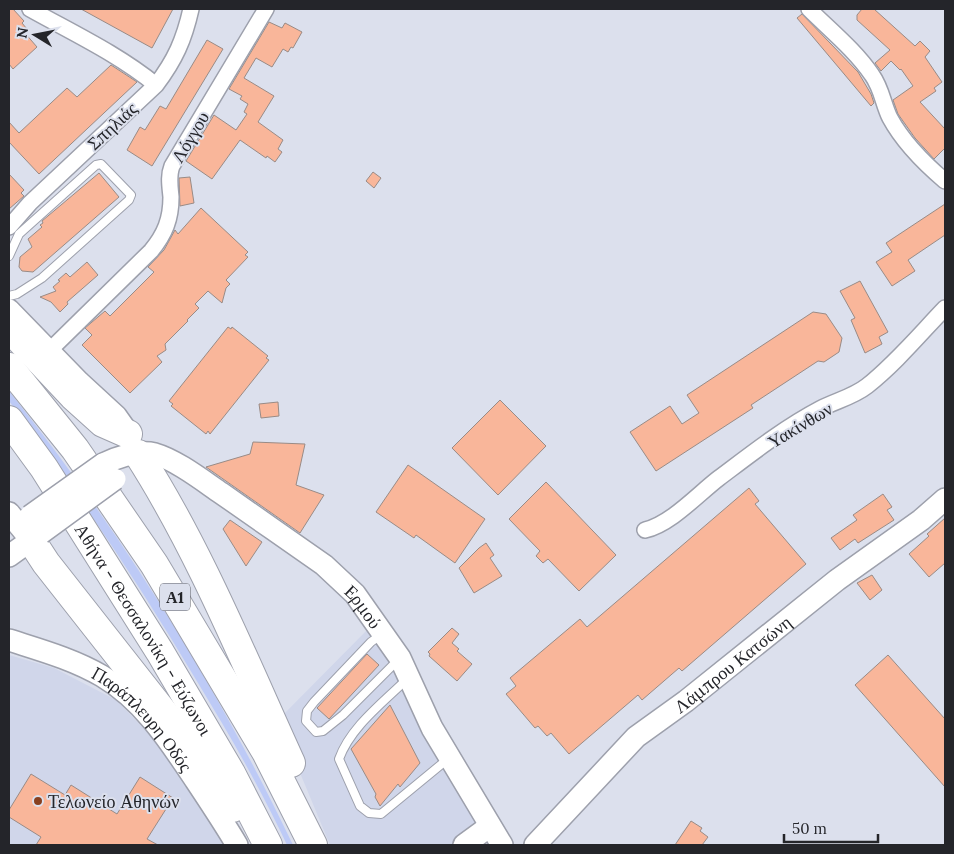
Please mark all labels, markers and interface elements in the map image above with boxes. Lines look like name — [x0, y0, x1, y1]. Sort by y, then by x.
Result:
north arrow — [10, 10, 60, 60]
text: N — [12, 26, 32, 40]
street label: Σπηλιάς — [82, 97, 142, 155]
street label: Λόγγου — [166, 107, 214, 167]
street label: Υακίνθων — [764, 397, 836, 453]
street label: Αθήνα - Θεσσαλονίκη - Εύζωνοι — [70, 519, 218, 739]
street label: Ερμού — [340, 579, 387, 633]
road number: Α1 — [160, 584, 190, 610]
street label: Λάμπρου Κατσώνη — [669, 610, 796, 718]
street label: Παράπλευρη Οδός — [88, 661, 198, 776]
place label: Τελωνείο Αθηνών — [48, 790, 179, 813]
marker: Τελωνείο Αθηνών — [32, 795, 44, 807]
scale bar — [784, 812, 878, 844]
text: 50 m — [792, 819, 827, 838]

